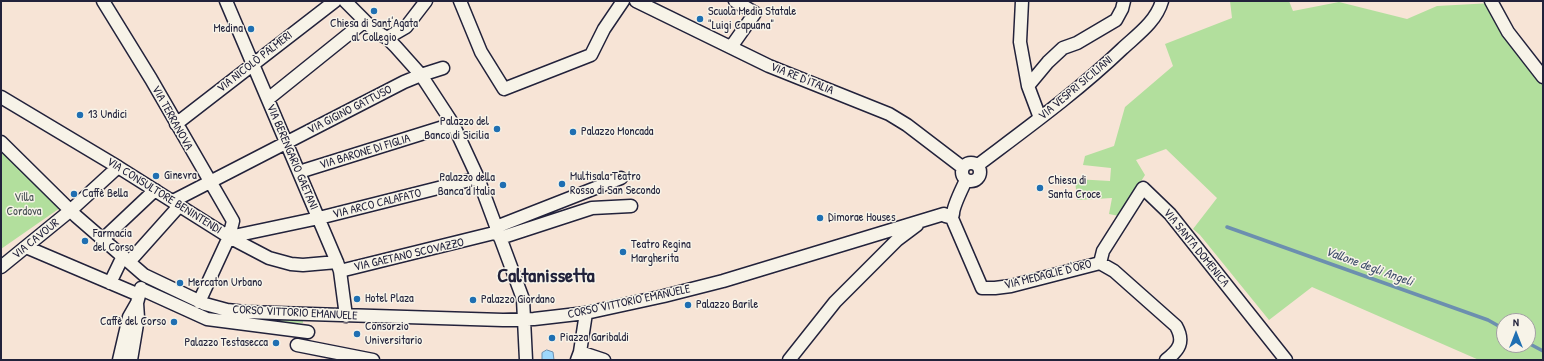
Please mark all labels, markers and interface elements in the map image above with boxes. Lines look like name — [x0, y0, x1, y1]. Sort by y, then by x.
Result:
place label: Scuola Media Statale "Luigi Capuana" — [708, 5, 796, 33]
marker: Chiesa di Sant'Agata al Collegio — [369, 6, 379, 16]
marker: Scuola Media Statale "Luigi Capuana" — [695, 14, 705, 24]
place label: Chiesa di Sant'Agata al Collegio — [330, 17, 418, 45]
place label: Medina — [214, 22, 243, 36]
marker: Medina — [246, 24, 256, 34]
street label: VIA NICOLÒ PALMERI — [215, 28, 295, 96]
street label: VIA VESPRI SICILIANI — [1036, 53, 1116, 123]
street label: VIA RE D'ITALIA — [768, 60, 836, 98]
street label: VIA TERRANOVA — [148, 83, 196, 153]
street label: VIA GIGINO GATTUSO — [305, 83, 395, 137]
street label: VIA BERENGARIO GAETANI — [263, 102, 321, 212]
place label: 13 Undici — [88, 108, 127, 122]
marker: 13 Undici — [75, 110, 85, 120]
place label: Palazzo del Banco di Sicilia — [424, 115, 489, 143]
marker: Palazzo del Banco di Sicilia — [492, 124, 502, 134]
place label: Palazzo Moncada — [581, 125, 653, 139]
marker: Palazzo Moncada — [568, 127, 578, 137]
street label: VIA BARONE DI FIGLIA — [318, 131, 412, 173]
street label: VIA CONSULTORE BENINTENDI — [104, 155, 224, 237]
place label: Ginevra — [164, 169, 197, 183]
place label: Multisala Teatro Rosso di San Secondo — [570, 170, 660, 198]
marker: Ginevra — [151, 171, 161, 181]
place label: Palazzo della Banca d'Italia — [438, 171, 495, 199]
place label: Chiesa di Santa Croce — [1048, 174, 1101, 202]
marker: Multisala Teatro Rosso di San Secondo — [557, 179, 567, 189]
marker: Palazzo della Banca d'Italia — [498, 180, 508, 190]
marker: Chiesa di Santa Croce — [1035, 183, 1045, 193]
street label: VIA ARCO CALAFATO — [331, 186, 423, 222]
place label: Caffè Bella — [82, 187, 128, 201]
marker: Caffè Bella — [69, 189, 79, 199]
park label: Villa Cordova — [6, 191, 42, 219]
street label: VIA SANTA DOMENICA — [1160, 206, 1232, 290]
place label: Dimorae Houses — [828, 211, 896, 225]
marker: Dimorae Houses — [815, 213, 825, 223]
street label: VIA CAVOUR — [10, 216, 62, 262]
place label: Farmacia del Corso — [93, 227, 134, 255]
street label: VIA GAETANO SCOVAZZO — [353, 235, 465, 275]
marker: Farmacia del Corso — [80, 236, 90, 246]
place label: Teatro Regina Margherita — [631, 238, 691, 266]
water label: Vallone degli Angeli — [1323, 244, 1415, 290]
marker: Teatro Regina Margherita — [618, 247, 628, 257]
street label: VIA MEDAGLIE D'ORO — [1003, 257, 1093, 293]
district label: Caltanissetta — [497, 265, 595, 289]
place label: Mercaton Urbano — [188, 276, 262, 290]
marker: Mercaton Urbano — [175, 278, 185, 288]
street label: CORSO VITTORIO EMANUELE — [566, 282, 692, 322]
place label: Hotel Plaza — [365, 292, 414, 306]
place label: Palazzo Giordano — [481, 293, 555, 307]
marker: Hotel Plaza — [352, 294, 362, 304]
marker: Palazzo Giordano — [468, 295, 478, 305]
place label: Palazzo Barile — [696, 298, 758, 312]
marker: Palazzo Barile — [683, 300, 693, 310]
street label: CORSO VITTORIO EMANUELE — [232, 303, 358, 323]
north arrow — [1496, 313, 1536, 353]
place label: Caffè del Corso — [100, 315, 166, 329]
text: N — [1513, 315, 1519, 329]
marker: Caffè del Corso — [169, 317, 179, 327]
place label: Consorzio Universitario — [365, 320, 422, 348]
marker: Consorzio Universitario — [352, 329, 362, 339]
place label: Piazza Garibaldi — [560, 331, 629, 345]
marker: Piazza Garibaldi — [547, 333, 557, 343]
place label: Palazzo Testasecca — [185, 336, 268, 350]
marker: Palazzo Testasecca — [271, 338, 281, 348]

